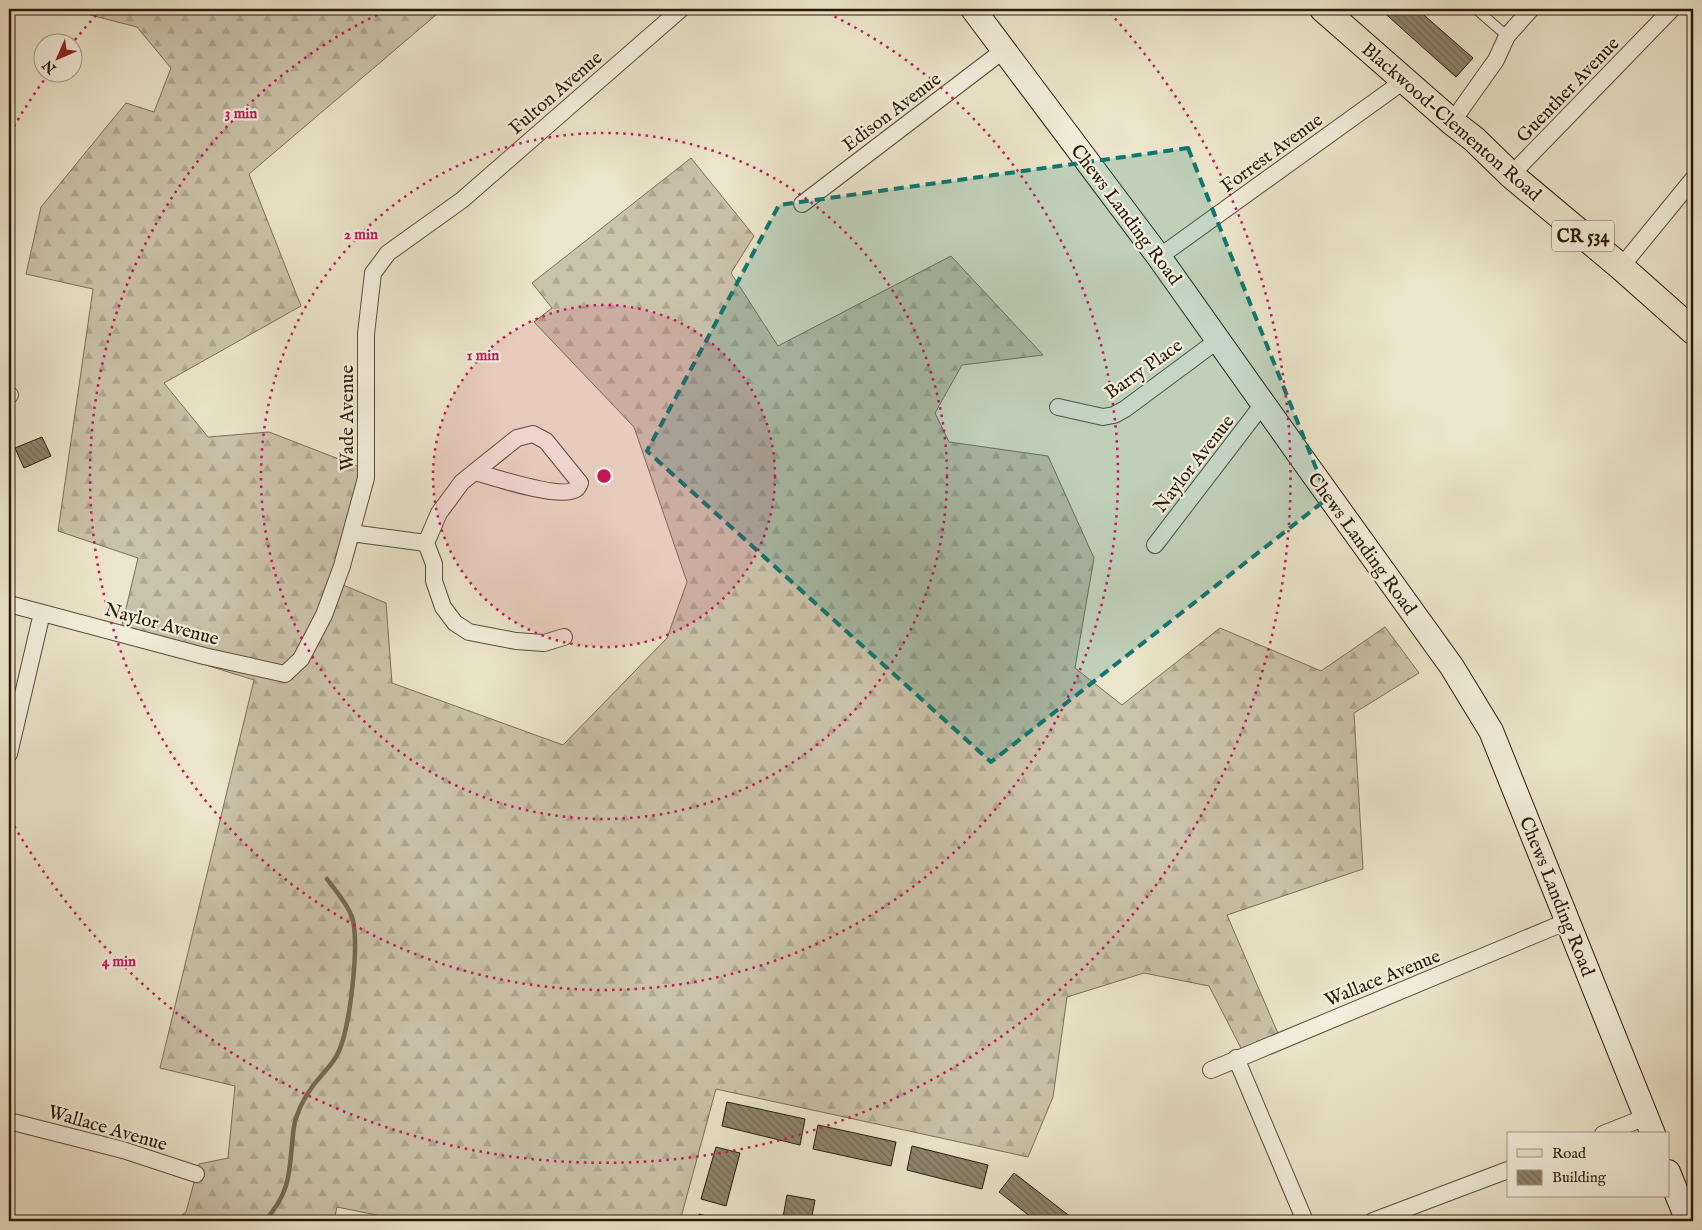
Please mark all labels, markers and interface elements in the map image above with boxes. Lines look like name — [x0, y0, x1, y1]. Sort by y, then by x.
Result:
north arrow — [32, 32, 82, 82]
street label: Guenther Avenue — [1512, 32, 1625, 148]
street label: Blackwood-Clementon Road — [1356, 38, 1546, 208]
street label: Fulton Avenue — [505, 46, 608, 141]
text: N — [39, 56, 61, 78]
street label: Edison Avenue — [838, 67, 947, 158]
text: 3 min — [225, 104, 257, 123]
street label: Forrest Avenue — [1217, 108, 1328, 199]
street label: Chews Landing Road — [1065, 140, 1187, 291]
road number: CR 534 — [1552, 220, 1614, 252]
text: 2 min — [344, 225, 378, 244]
street label: Barry Place — [1101, 334, 1188, 405]
text: 1 min — [467, 346, 499, 365]
street label: Wade Avenue — [336, 365, 360, 471]
street label: Naylor Avenue — [1149, 410, 1240, 518]
centre of rings — [595, 467, 613, 485]
street label: Chews Landing Road — [1302, 468, 1422, 621]
street label: Naylor Avenue — [102, 598, 222, 652]
street label: Chews Landing Road — [1513, 813, 1599, 981]
street label: Wallace Avenue — [1321, 945, 1444, 1013]
text: 4 min — [102, 952, 136, 971]
street label: Wallace Avenue — [45, 1100, 170, 1157]
legend — [1507, 1132, 1670, 1198]
text: Road — [1552, 1144, 1587, 1163]
text: Building — [1552, 1168, 1607, 1187]

